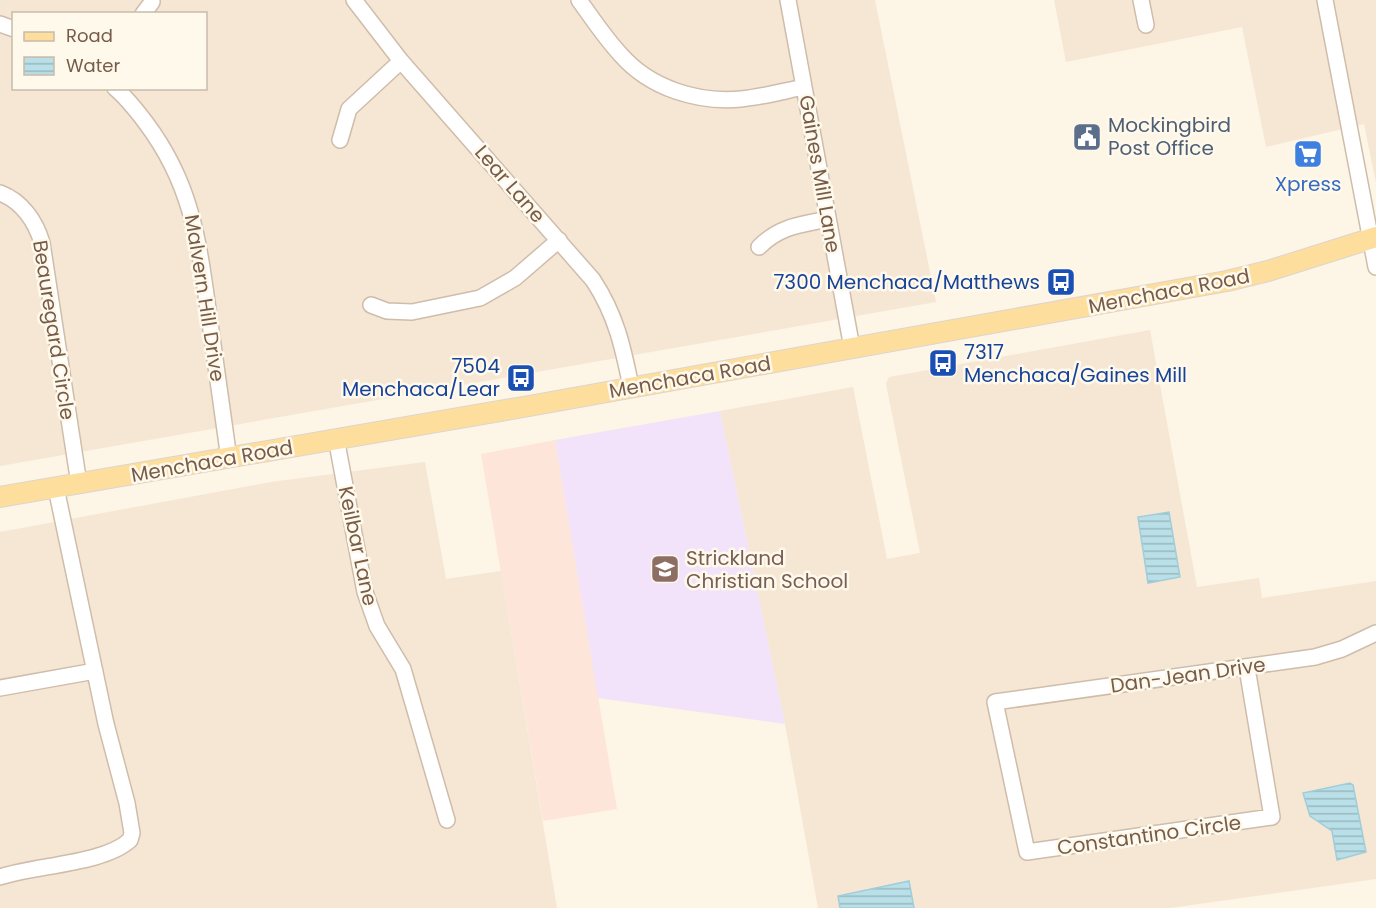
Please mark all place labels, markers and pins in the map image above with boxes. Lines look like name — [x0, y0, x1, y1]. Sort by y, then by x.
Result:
place label: Mockingbird Post Office — [1108, 111, 1231, 162]
public building icon: Mockingbird Post Office — [1071, 121, 1103, 153]
supermarket icon: Xpress — [1292, 138, 1324, 170]
place label: Xpress — [1275, 170, 1341, 198]
bus stop icon: 7300 Menchaca/Matthews — [1045, 266, 1077, 298]
place label: 7300 Menchaca/Matthews — [773, 268, 1040, 296]
place label: 7317 Menchaca/Gaines Mill — [964, 338, 1187, 389]
bus stop icon: 7317 Menchaca/Gaines Mill — [927, 347, 959, 379]
place label: 7504 Menchaca/Lear — [342, 352, 500, 403]
bus stop icon: 7504 Menchaca/Lear — [505, 362, 537, 394]
place label: Strickland Christian School — [686, 544, 848, 595]
school or university icon: Strickland Christian School — [649, 553, 681, 585]

